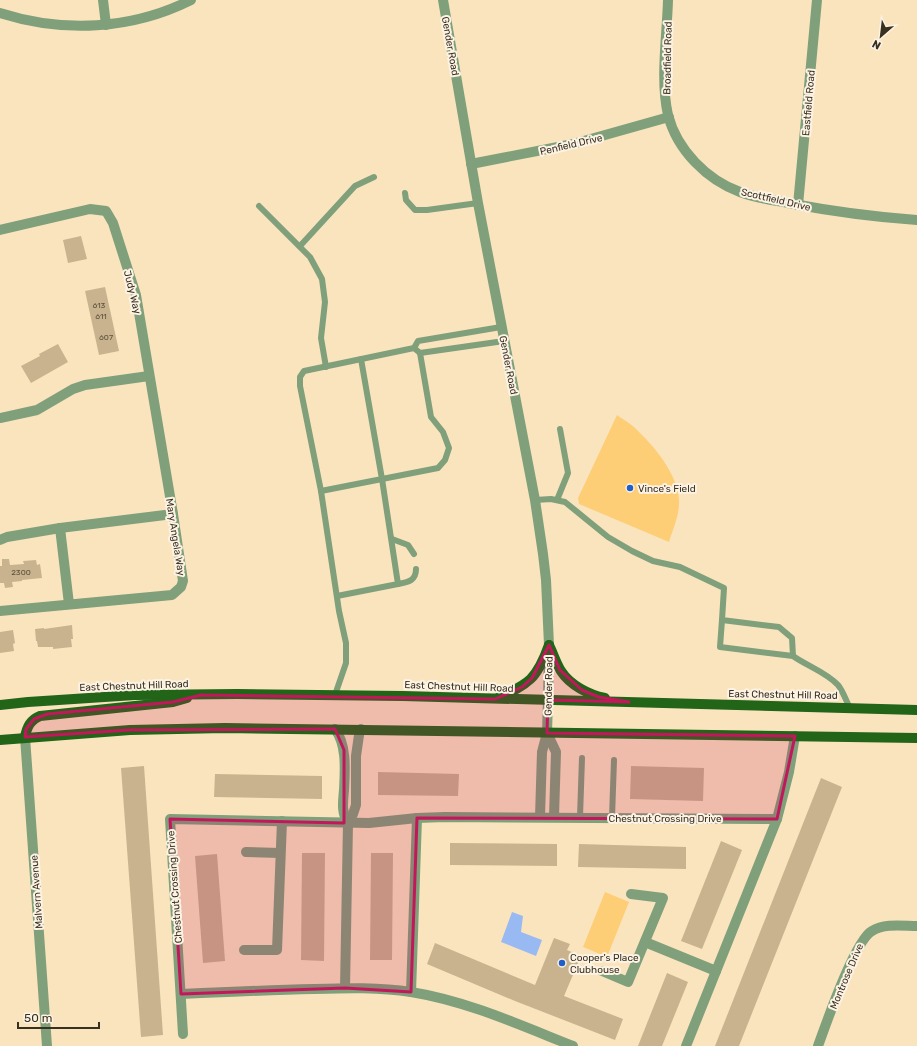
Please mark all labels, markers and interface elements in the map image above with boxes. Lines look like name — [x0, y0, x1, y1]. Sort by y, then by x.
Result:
street label: Gender Road — [439, 16, 461, 77]
north arrow — [861, 16, 901, 56]
street label: Broadfield Road — [661, 21, 675, 95]
text: N — [870, 37, 883, 52]
street label: Eastfield Road — [800, 70, 818, 137]
street label: Penfield Drive — [539, 132, 604, 158]
street label: Scottfield Drive — [740, 186, 812, 214]
street label: Judy Way — [121, 269, 143, 316]
house number: 613 — [93, 301, 106, 310]
house number: 611 — [95, 312, 107, 321]
house number: 607 — [99, 333, 113, 342]
street label: Gender Road — [496, 335, 520, 396]
marker: Vince's Field — [625, 483, 635, 493]
place label: Vince's Field — [638, 483, 696, 495]
street label: Mary Angela Way — [163, 498, 187, 577]
house number: 2300 — [11, 568, 31, 577]
street label: Gender Road — [542, 656, 556, 716]
street label: East Chestnut Hill Road — [79, 678, 189, 694]
street label: East Chestnut Hill Road — [404, 679, 514, 695]
street label: East Chestnut Hill Road — [728, 688, 838, 702]
street label: Chestnut Crossing Drive — [608, 813, 722, 825]
street label: Chestnut Crossing Drive — [165, 830, 185, 944]
street label: Malvern Avenue — [28, 854, 46, 929]
street label: Montrose Drive — [828, 941, 866, 1011]
place label: Cooper's Place Clubhouse — [570, 952, 639, 976]
marker: Cooper's Place Clubhouse — [557, 958, 567, 968]
scale bar — [18, 1004, 99, 1030]
text: 50 m — [24, 1011, 52, 1025]

